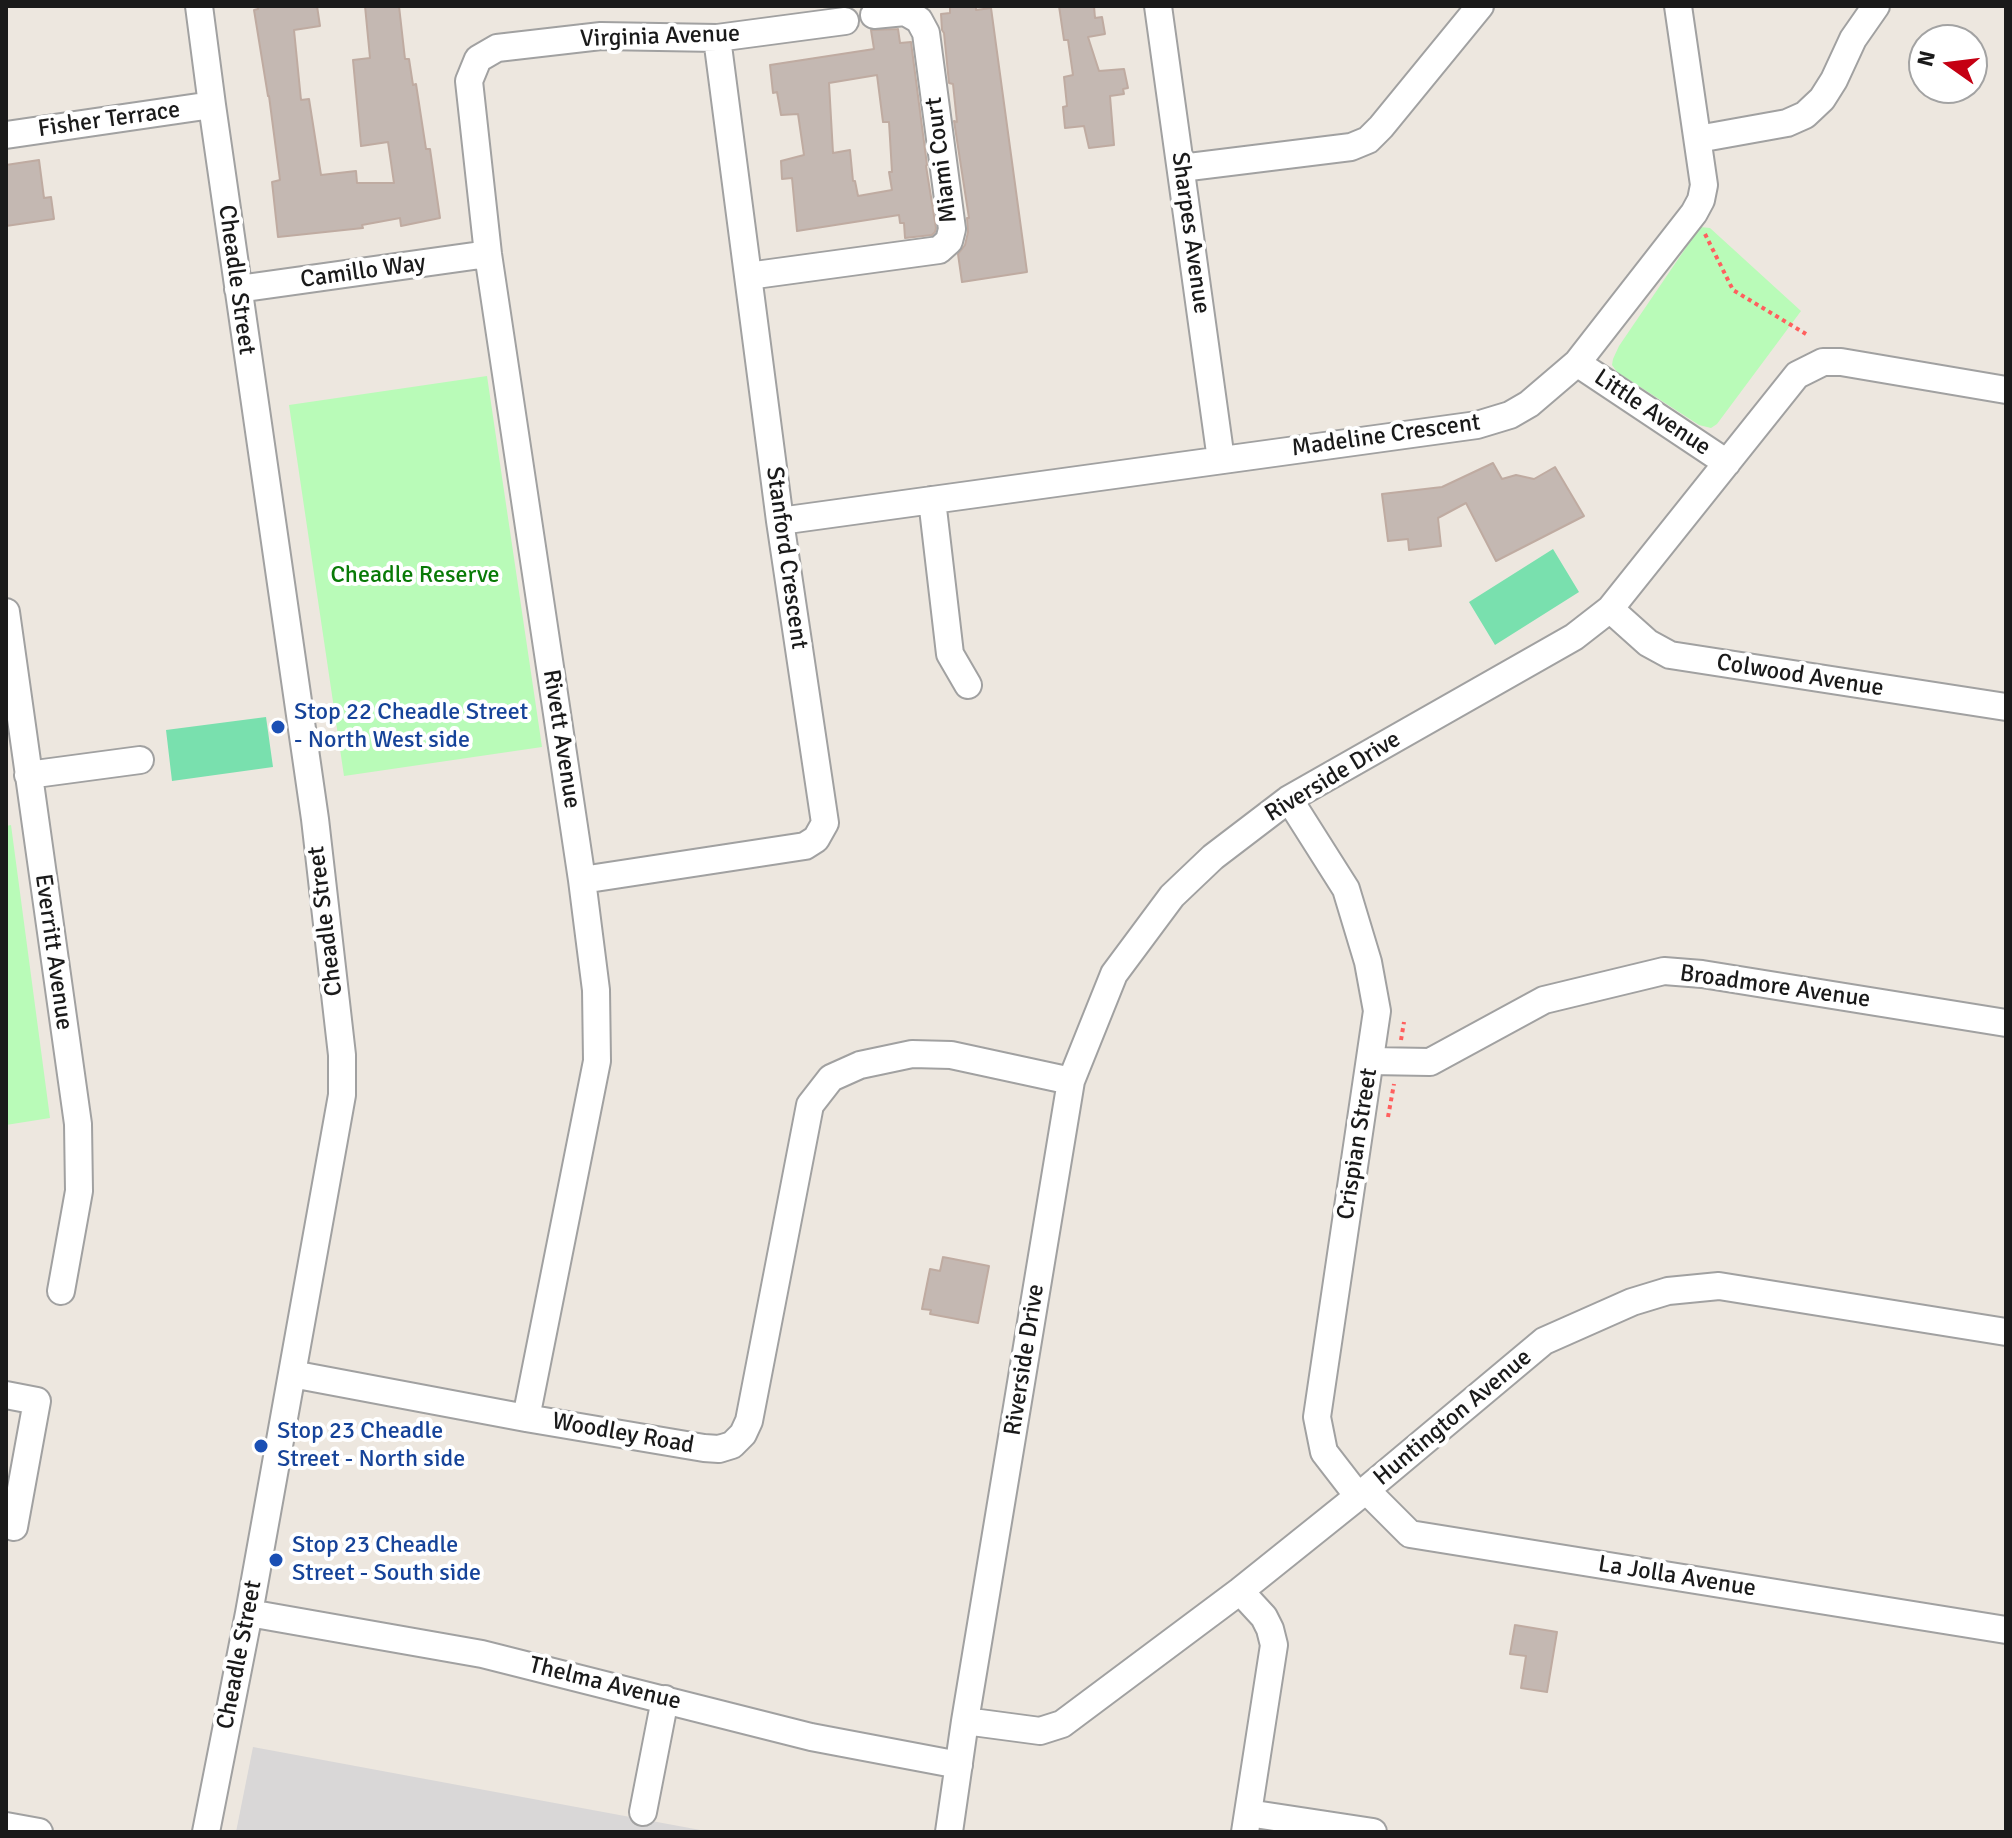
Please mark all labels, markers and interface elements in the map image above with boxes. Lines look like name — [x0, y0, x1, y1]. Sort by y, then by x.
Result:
street label: Virginia Avenue — [579, 20, 741, 54]
north arrow — [1908, 24, 1988, 104]
text: N — [1911, 48, 1941, 69]
street label: Miami Court — [920, 95, 964, 225]
street label: Fisher Terrace — [36, 96, 182, 144]
street label: Sharpes Avenue — [1164, 150, 1216, 316]
street label: Cheadle Street — [211, 203, 261, 357]
street label: Camillo Way — [299, 249, 427, 295]
street label: Little Avenue — [1588, 363, 1716, 463]
street label: Madeline Crescent — [1290, 409, 1482, 463]
street label: Stanford Crescent — [759, 465, 813, 651]
park label: Cheadle Reserve — [330, 562, 500, 590]
street label: Colwood Avenue — [1714, 649, 1886, 703]
street label: Rivett Avenue — [536, 667, 586, 811]
place label: Stop 22 Cheadle Street - North West side — [294, 699, 528, 755]
marker: Stop 22 Cheadle Street - North West side — [269, 718, 287, 736]
street label: Riverside Drive — [1260, 725, 1406, 829]
street label: Cheadle Street — [303, 844, 349, 998]
street label: Everritt Avenue — [28, 872, 78, 1032]
street label: Broadmore Avenue — [1678, 959, 1872, 1015]
street label: Crispian Street — [1332, 1066, 1384, 1222]
street label: Riverside Drive — [999, 1282, 1051, 1438]
street label: Huntington Avenue — [1368, 1344, 1538, 1492]
street label: Woodley Road — [550, 1407, 696, 1461]
place label: Stop 23 Cheadle Street - North side — [277, 1418, 465, 1474]
marker: Stop 23 Cheadle Street - North side — [252, 1437, 270, 1455]
place label: Stop 23 Cheadle Street - South side — [292, 1532, 481, 1588]
street label: La Jolla Avenue — [1596, 1550, 1758, 1604]
marker: Stop 23 Cheadle Street - South side — [267, 1551, 285, 1569]
street label: Cheadle Street — [211, 1578, 269, 1732]
street label: Thelma Avenue — [526, 1651, 684, 1717]

